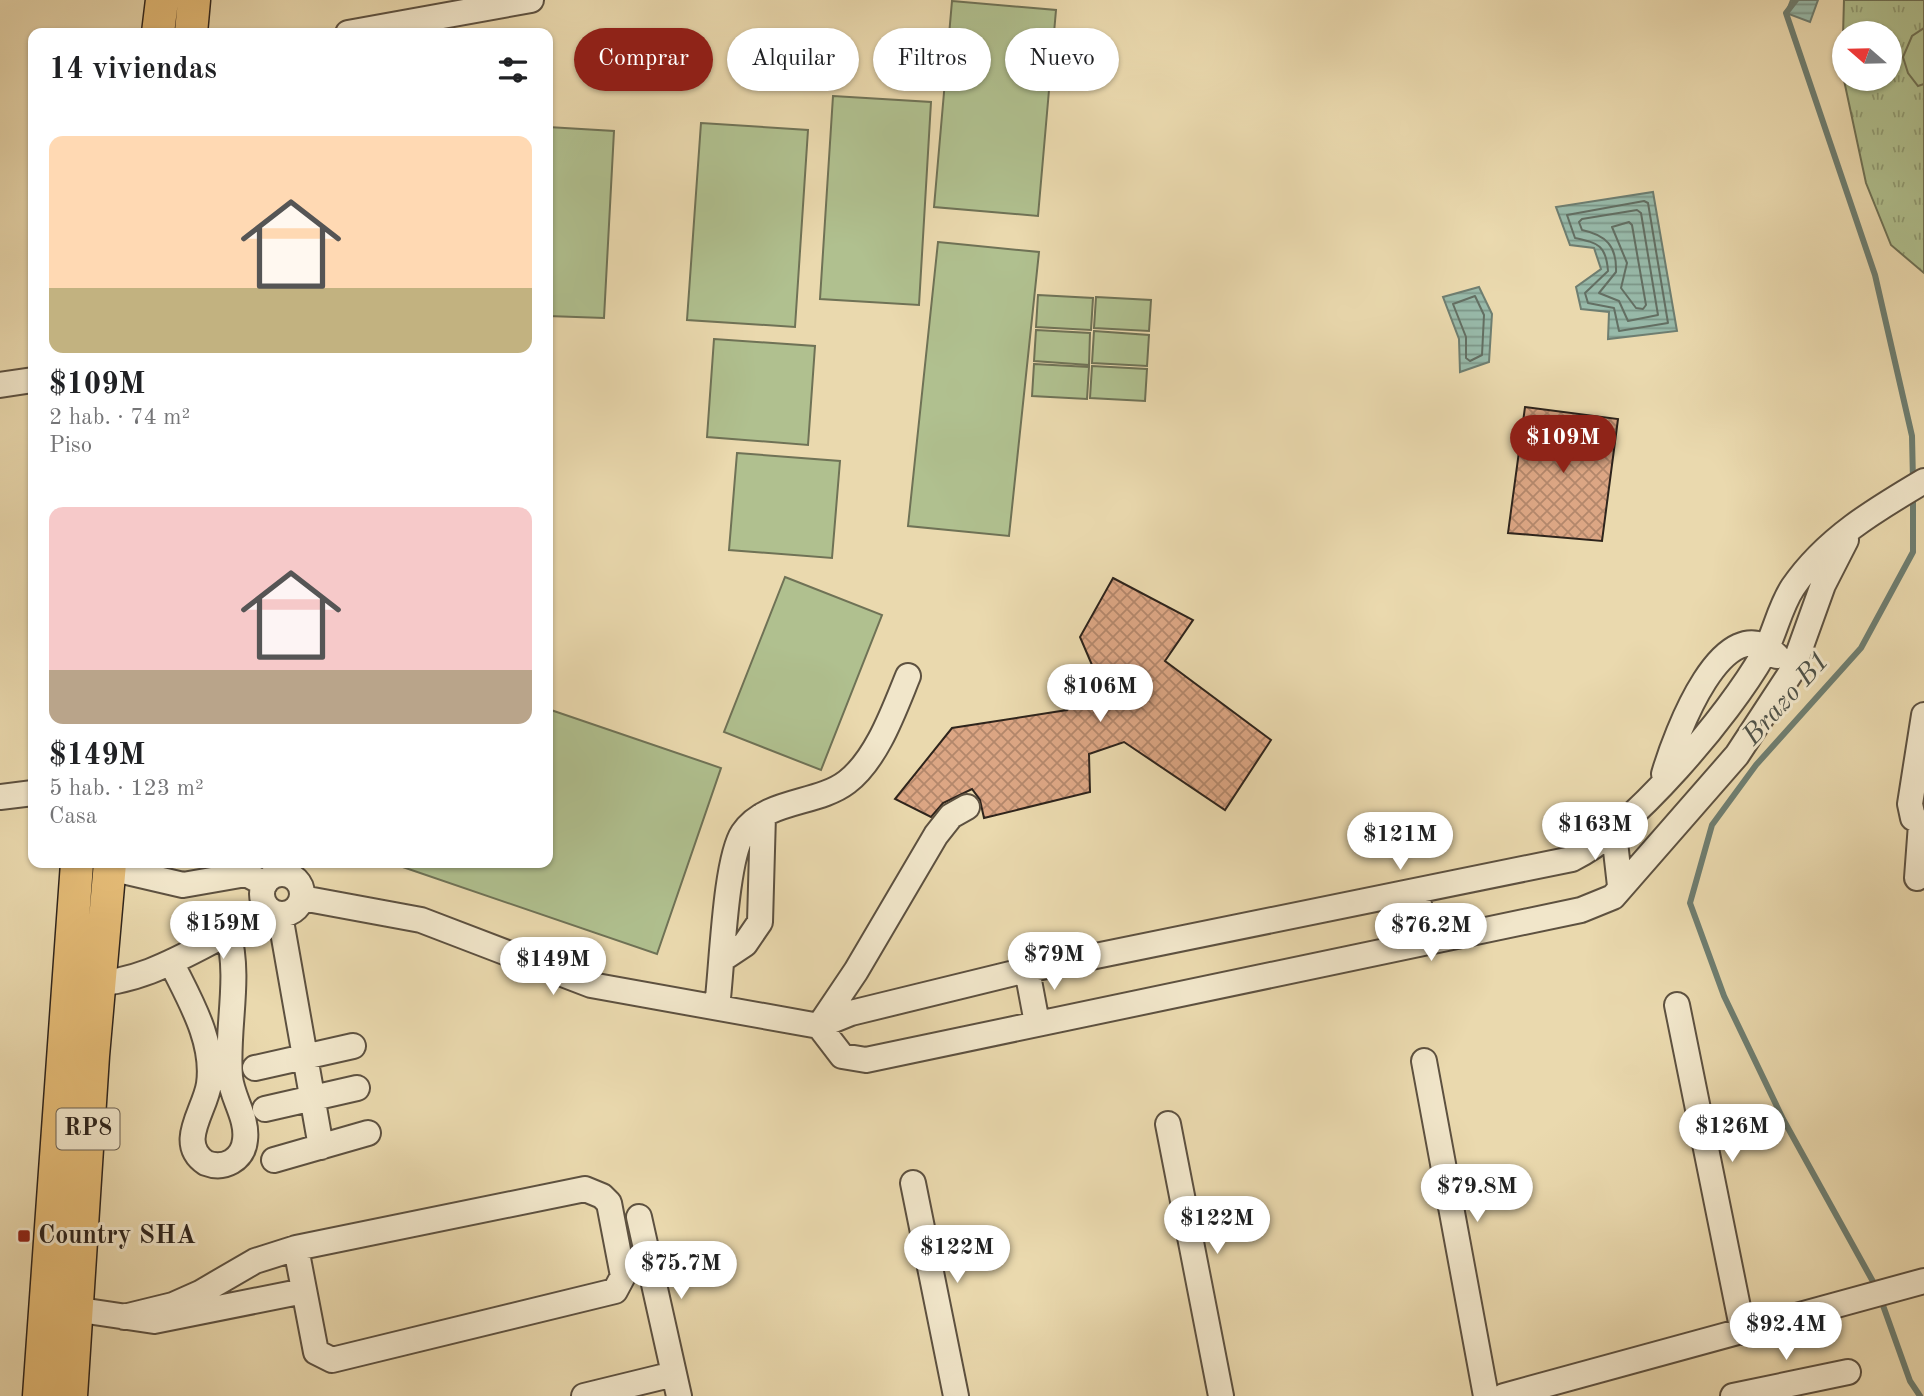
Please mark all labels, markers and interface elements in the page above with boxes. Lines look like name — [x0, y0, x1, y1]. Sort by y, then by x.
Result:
north arrow — [1832, 21, 1902, 91]
map controls — [1832, 21, 1902, 91]
chip: Comprar — [574, 28, 713, 91]
chip: Alquilar — [727, 28, 859, 91]
chip: Filtros — [873, 28, 991, 91]
chip: Nuevo — [1005, 28, 1119, 91]
icon: filters — [494, 51, 532, 89]
text: 14 viviendas — [49, 55, 217, 85]
icon: home — [228, 181, 354, 307]
text: $109M — [49, 370, 145, 400]
text: 2 hab. · 74 m² — [49, 406, 190, 429]
pin: $109M — [1514, 416, 1612, 475]
text: $109M — [1526, 426, 1600, 449]
text: Piso — [49, 434, 92, 457]
icon: home — [228, 552, 354, 678]
water label: Brazo B1 — [1737, 647, 1836, 752]
pin: $106M — [1051, 664, 1149, 724]
text: $106M — [1063, 675, 1137, 698]
text: $149M — [49, 741, 145, 771]
text: 5 hab. · 123 m² — [49, 777, 204, 800]
pin: $163M — [1546, 802, 1644, 862]
text: Casa — [49, 805, 97, 828]
pin: $121M — [1351, 812, 1449, 872]
text: $163M — [1558, 813, 1632, 836]
text: $121M — [1363, 823, 1437, 846]
pin: $159M — [174, 902, 272, 961]
pin: $76.2M — [1374, 904, 1488, 963]
text: $159M — [186, 912, 260, 935]
text: $76.2M — [1391, 914, 1471, 937]
pin: $79M — [1013, 932, 1095, 992]
pin: $149M — [504, 937, 602, 997]
text: $79M — [1024, 943, 1084, 966]
text: $149M — [516, 948, 590, 971]
pin: $126M — [1683, 1104, 1781, 1164]
road number: RP8 — [56, 1108, 119, 1149]
text: $126M — [1695, 1115, 1769, 1138]
pin: $79.8M — [1420, 1164, 1534, 1224]
text: $79.8M — [1437, 1175, 1517, 1198]
pin: $122M — [1168, 1196, 1266, 1256]
text: $122M — [1180, 1207, 1254, 1230]
place label: Country SHA — [38, 1223, 196, 1249]
pin: $122M — [908, 1226, 1006, 1285]
marker: Country SHA — [16, 1228, 32, 1244]
text: $122M — [920, 1236, 994, 1259]
pin: $75.7M — [624, 1242, 738, 1301]
text: $75.7M — [641, 1252, 721, 1275]
pin: $92.4M — [1729, 1302, 1843, 1362]
text: $92.4M — [1746, 1313, 1826, 1336]

